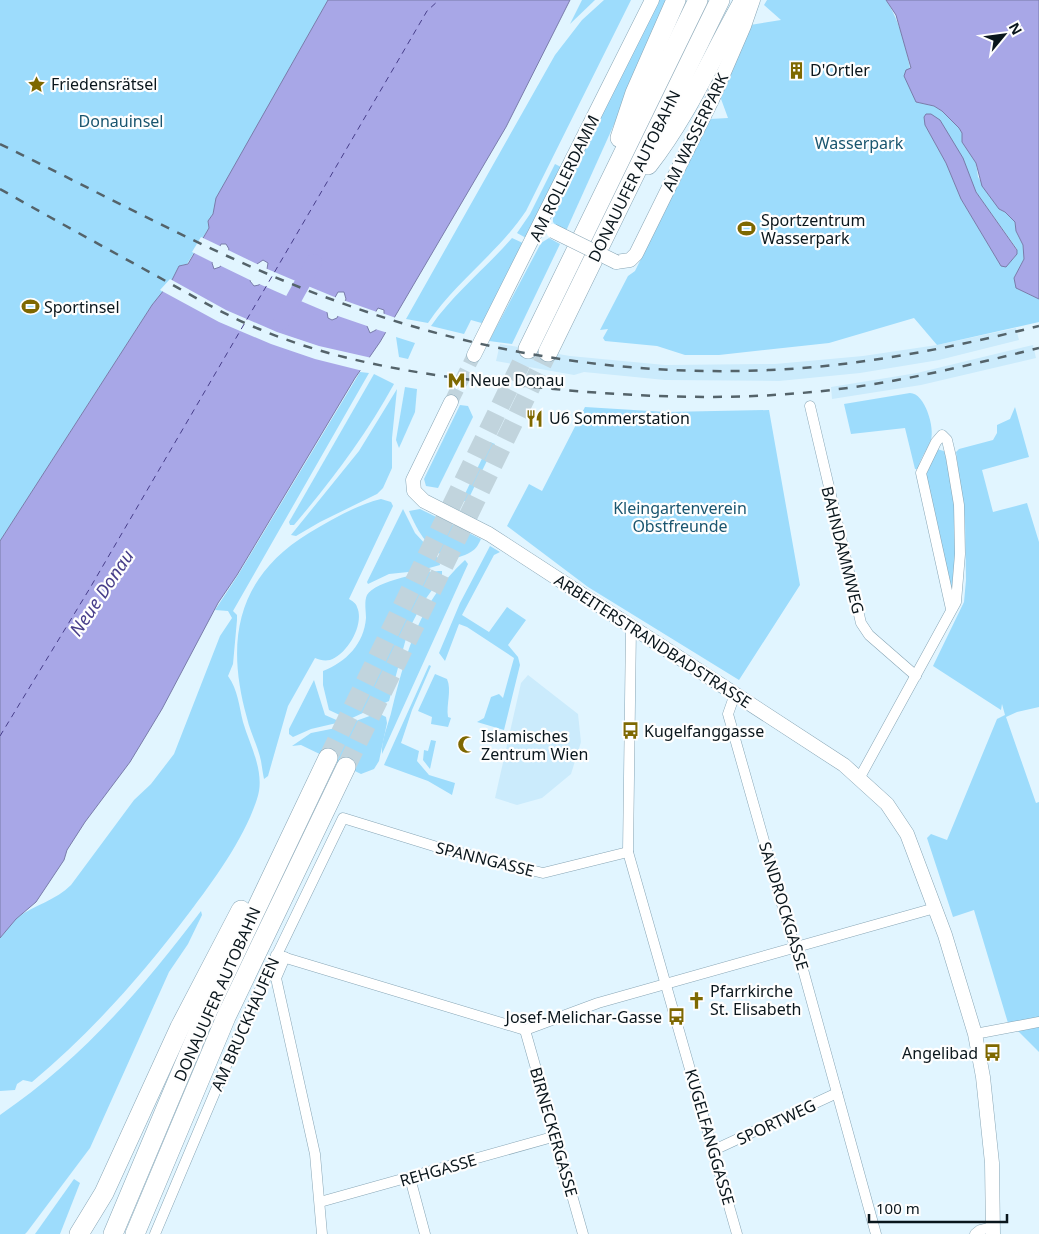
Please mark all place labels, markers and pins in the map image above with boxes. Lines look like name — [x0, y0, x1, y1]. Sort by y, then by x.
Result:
place label: D'Ortler — [810, 59, 870, 81]
building icon: D'Ortler — [786, 60, 806, 80]
place label: Friedensrätsel — [51, 73, 157, 95]
place icon: Friedensrätsel — [27, 74, 47, 94]
place label: Sportzentrum Wasserpark — [761, 209, 865, 249]
sports icon: Sportzentrum Wasserpark — [737, 219, 757, 239]
place label: Sportinsel — [44, 296, 120, 318]
sports icon: Sportinsel — [20, 297, 40, 317]
place label: Neue Donau — [470, 369, 564, 391]
metro station icon: Neue Donau — [446, 370, 466, 390]
place label: U6 Sommerstation — [549, 407, 690, 429]
restaurant icon: U6 Sommerstation — [525, 408, 545, 428]
place label: Kugelfanggasse — [644, 720, 764, 742]
bus stop icon: Kugelfanggasse — [620, 721, 640, 741]
place label: Islamisches Zentrum Wien — [481, 725, 588, 765]
mosque icon: Islamisches Zentrum Wien — [457, 735, 477, 755]
place label: Pfarrkirche St. Elisabeth — [710, 980, 801, 1020]
church icon: Pfarrkirche St. Elisabeth — [686, 990, 706, 1010]
place label: Josef-Melichar-Gasse — [504, 1006, 662, 1028]
bus stop icon: Josef-Melichar-Gasse — [666, 1007, 686, 1027]
place label: Angelibad — [902, 1042, 978, 1064]
bus stop icon: Angelibad — [982, 1043, 1002, 1063]

